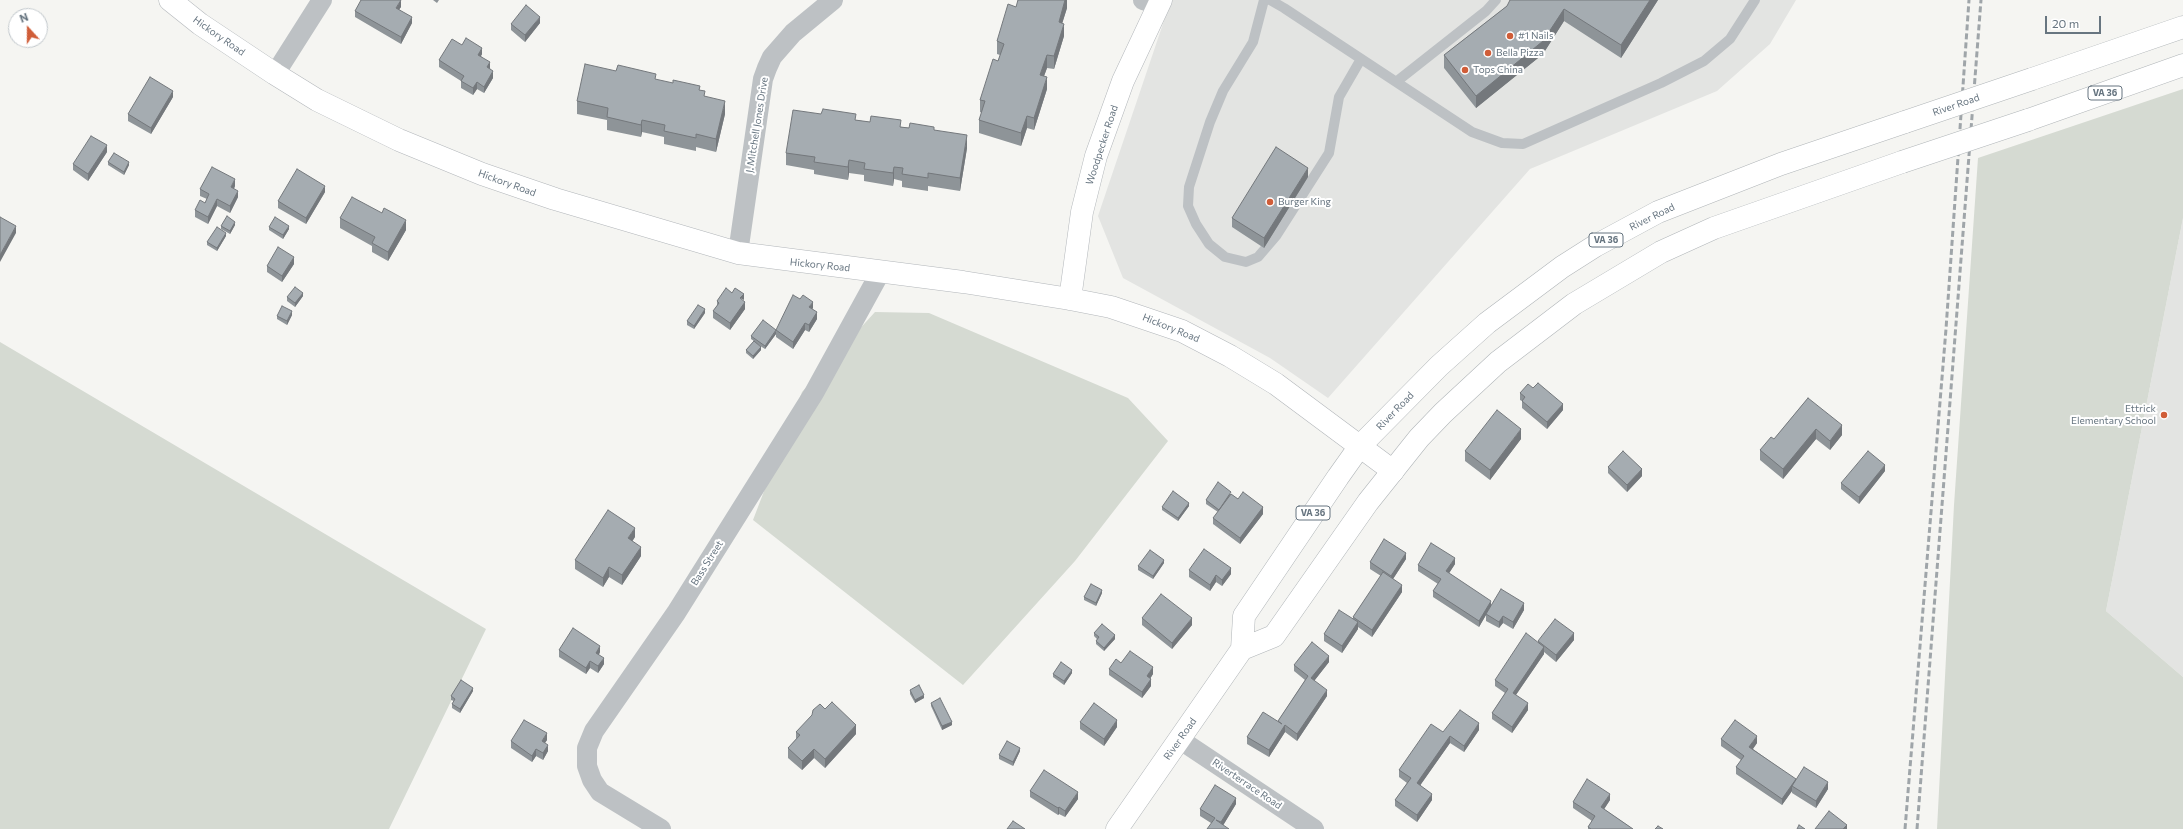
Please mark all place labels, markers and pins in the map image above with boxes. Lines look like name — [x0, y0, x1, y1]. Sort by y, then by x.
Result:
place label: #1 Nails — [1518, 30, 1553, 42]
marker: #1 Nails — [1505, 31, 1515, 41]
place label: Bella Pizza — [1496, 47, 1544, 59]
marker: Bella Pizza — [1483, 48, 1493, 58]
place label: Tops China — [1473, 64, 1523, 76]
marker: Tops China — [1460, 65, 1470, 75]
place label: Burger King — [1278, 196, 1331, 208]
marker: Burger King — [1265, 197, 1275, 207]
place label: Ettrick Elementary School — [2071, 403, 2156, 426]
marker: Ettrick Elementary School — [2159, 410, 2169, 420]

